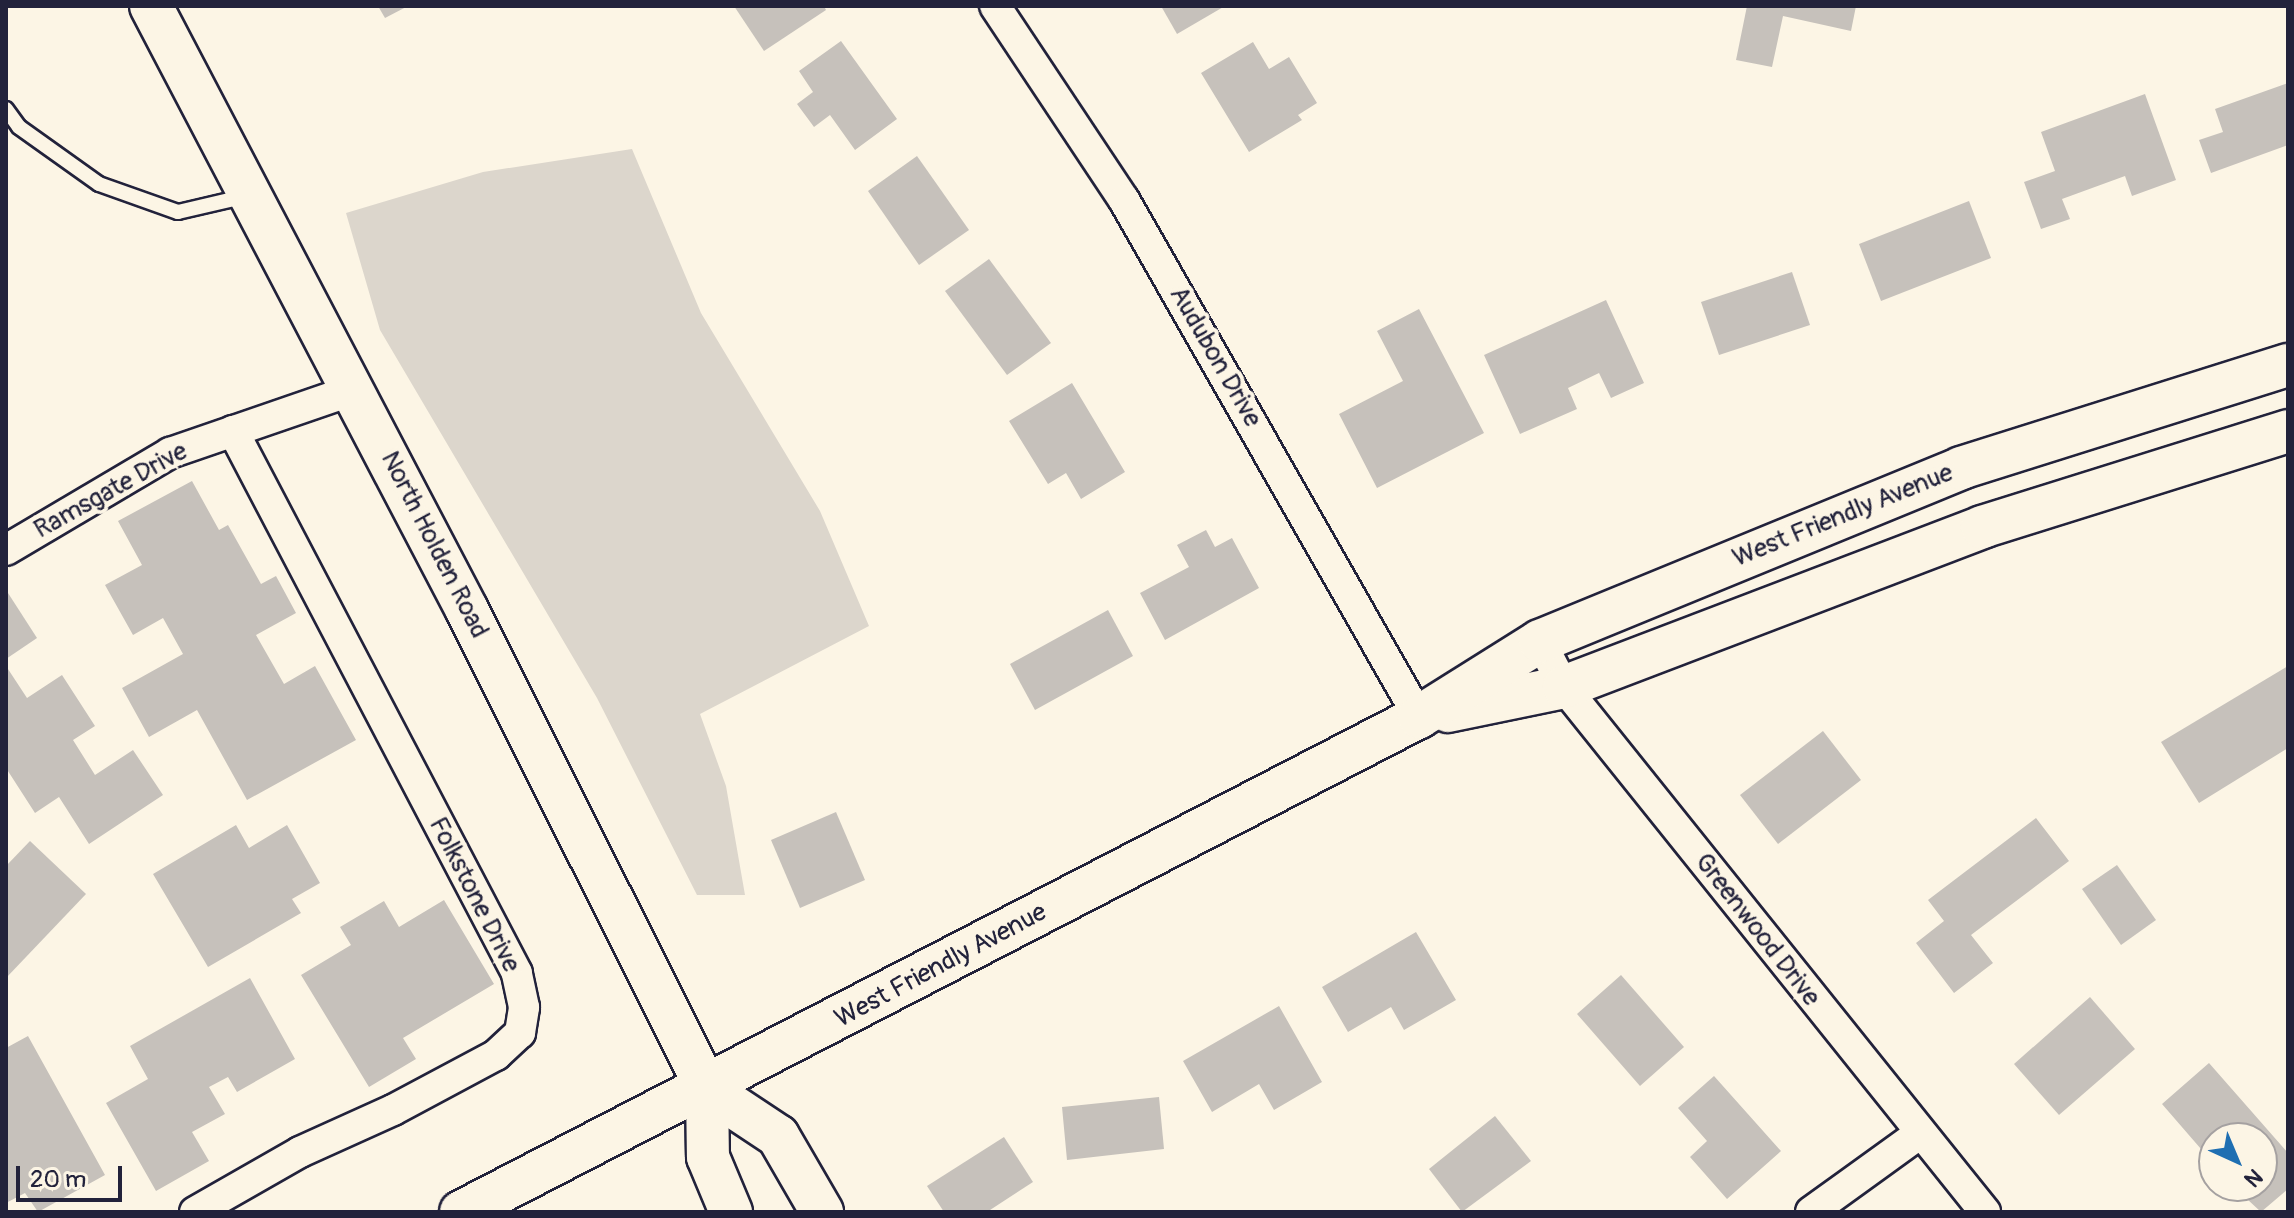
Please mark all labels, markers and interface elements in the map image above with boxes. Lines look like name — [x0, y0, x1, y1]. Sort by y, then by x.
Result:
street label: Audubon Drive — [1162, 281, 1268, 433]
street label: Ramsgate Drive — [29, 436, 193, 546]
street label: North Holden Road — [374, 446, 494, 644]
street label: West Friendly Avenue — [1728, 458, 1958, 574]
street label: Folkstone Drive — [422, 812, 526, 978]
street label: Greenwood Drive — [1688, 847, 1826, 1013]
street label: West Friendly Avenue — [830, 897, 1052, 1035]
north arrow — [2198, 1122, 2278, 1202]
scale bar — [20, 1150, 126, 1200]
text: N — [2238, 1163, 2268, 1193]
text: 20 m — [30, 1165, 86, 1194]

